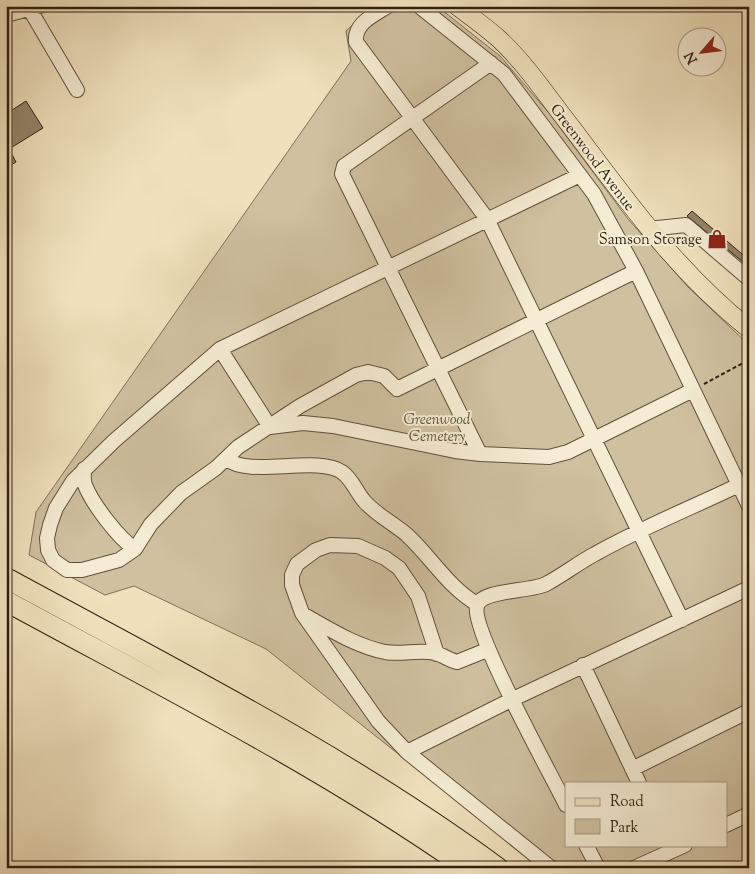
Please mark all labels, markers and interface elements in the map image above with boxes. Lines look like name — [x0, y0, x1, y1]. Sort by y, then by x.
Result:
north arrow — [678, 28, 728, 78]
text: N — [681, 48, 704, 67]
street label: Greenwood Avenue — [545, 100, 639, 216]
shop icon: Samson Storage — [706, 228, 728, 250]
place label: Samson Storage — [599, 230, 702, 251]
park label: Greenwood Cemetery — [404, 410, 471, 448]
legend — [565, 782, 728, 846]
text: Road — [610, 792, 644, 813]
text: Park — [610, 818, 639, 839]

